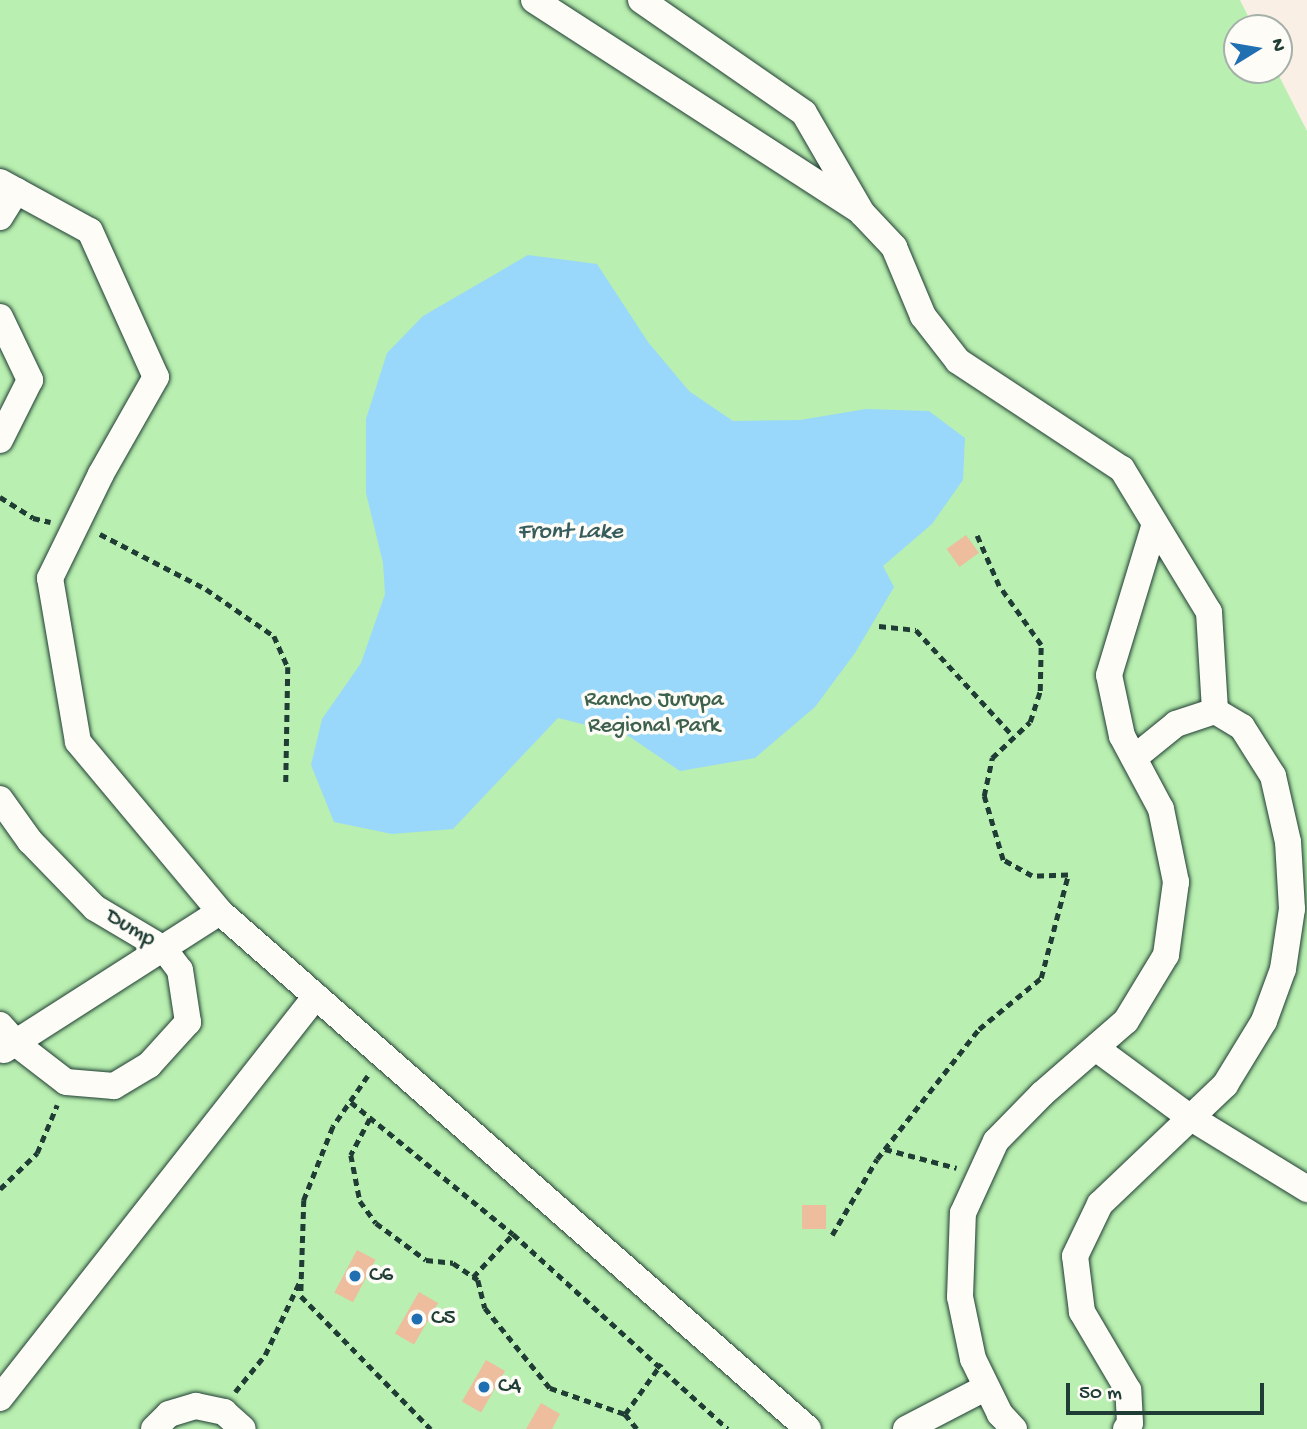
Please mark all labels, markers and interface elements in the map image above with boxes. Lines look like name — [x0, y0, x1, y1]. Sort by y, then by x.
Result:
north arrow — [1223, 14, 1293, 84]
text: N — [1265, 37, 1290, 54]
water label: Front Lake — [517, 519, 623, 547]
park label: Rancho Jurupa Regional Park — [584, 687, 724, 741]
street label: Dump — [100, 904, 160, 954]
place label: C6 — [369, 1262, 393, 1290]
marker: C6 — [347, 1268, 363, 1284]
place label: C5 — [431, 1305, 456, 1333]
marker: C5 — [409, 1311, 425, 1327]
scale bar — [1069, 1370, 1267, 1414]
place label: C4 — [498, 1373, 521, 1401]
marker: C4 — [476, 1379, 492, 1395]
text: 50 m — [1079, 1382, 1122, 1407]

